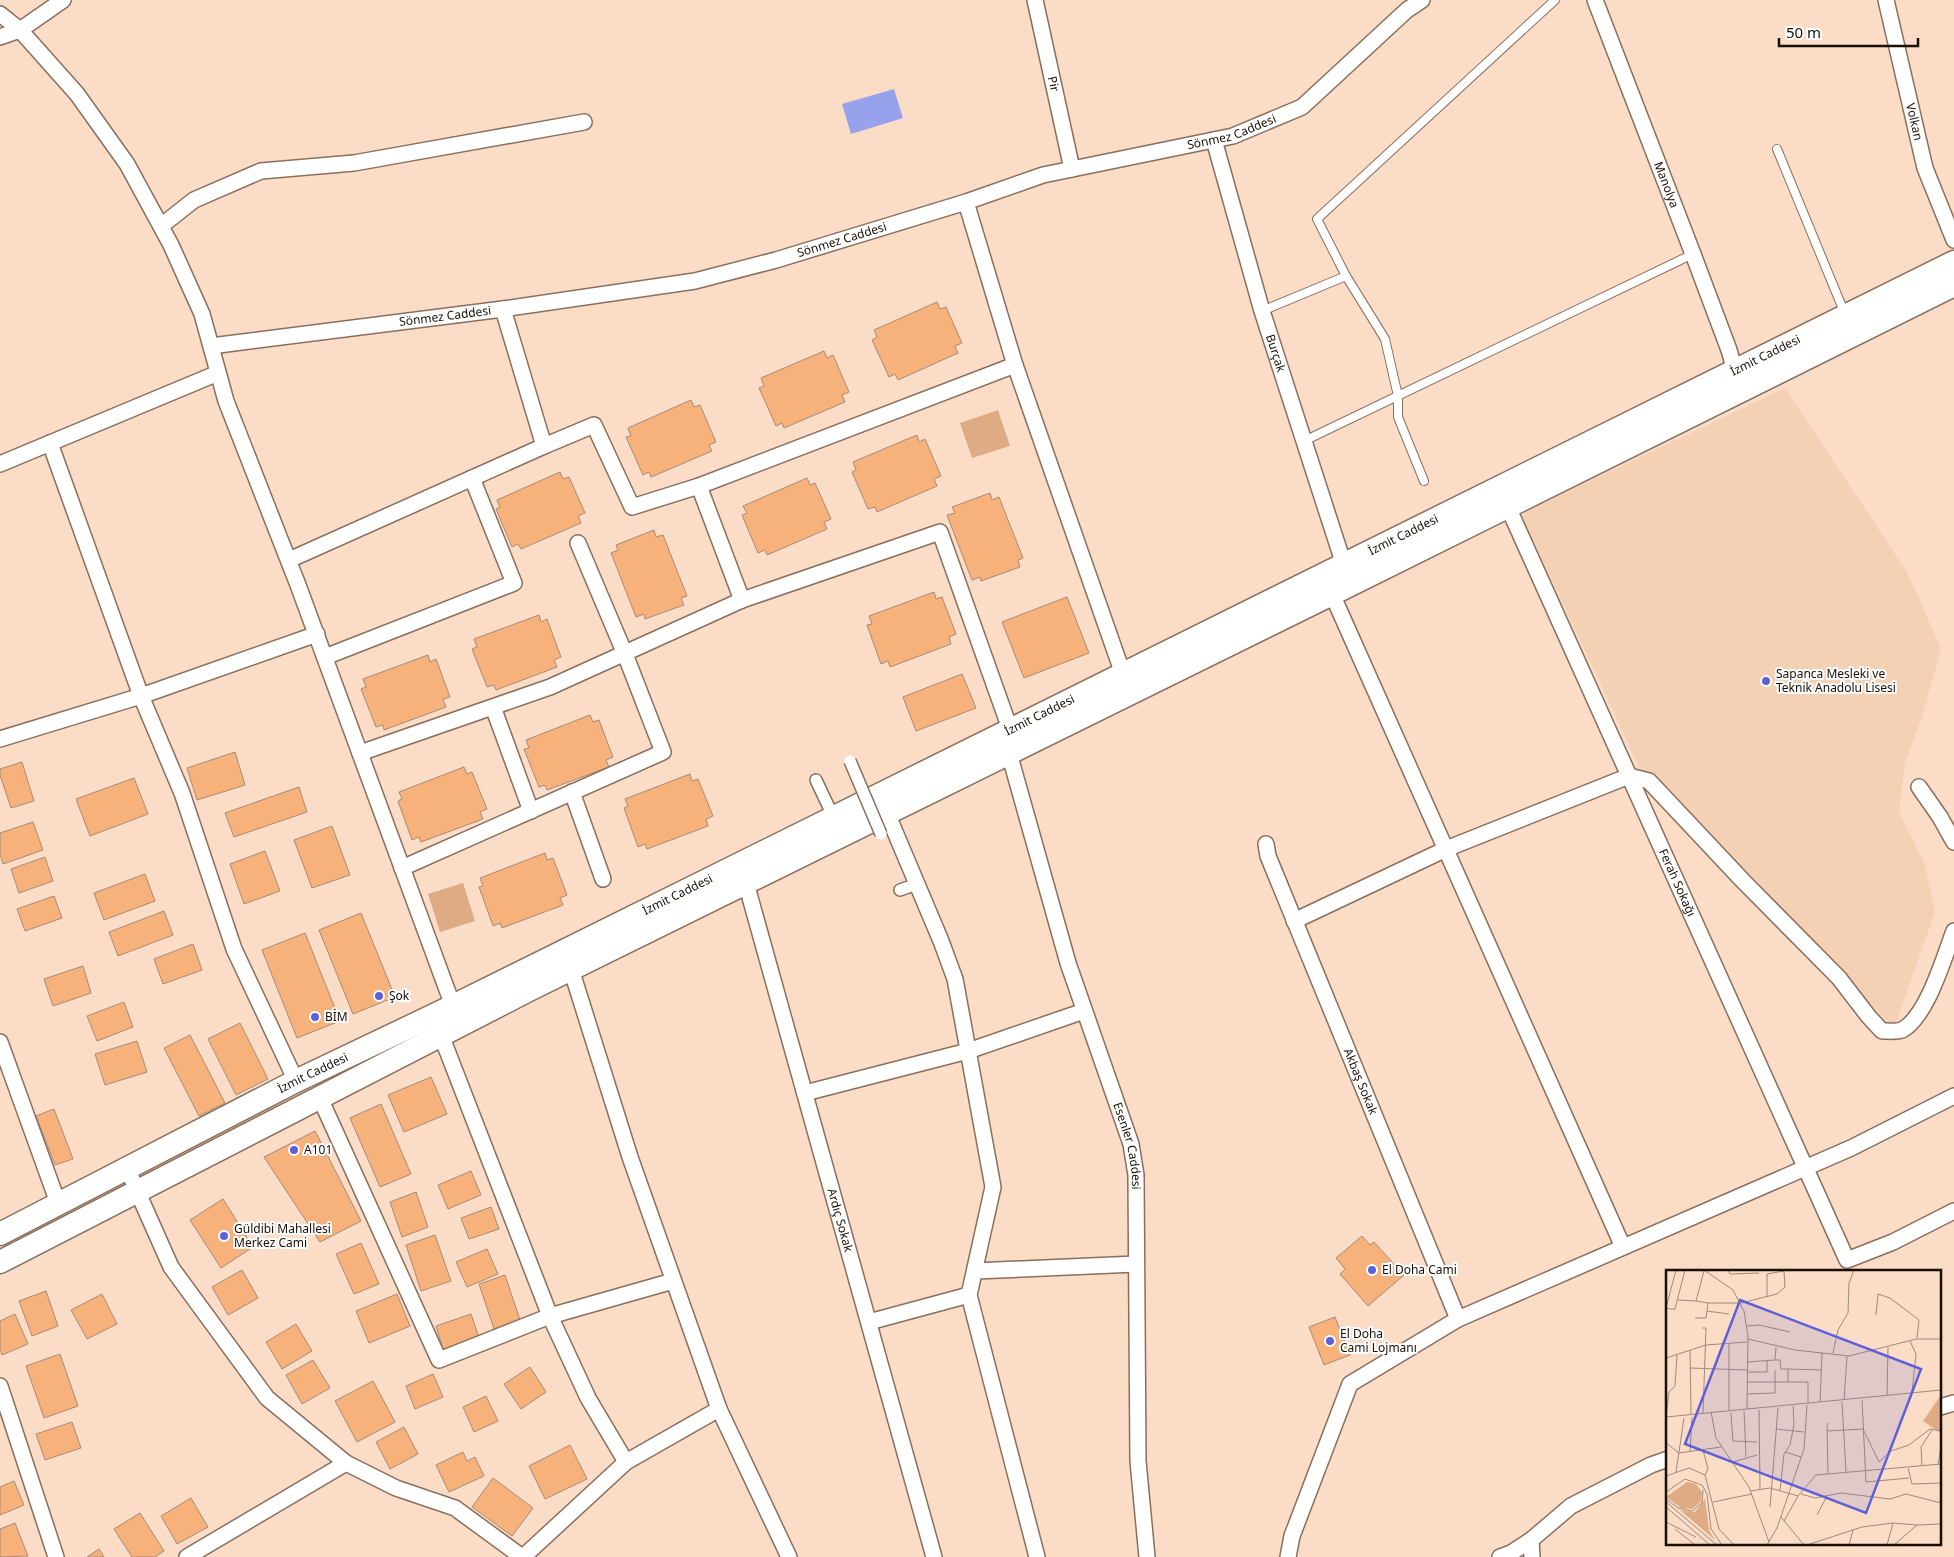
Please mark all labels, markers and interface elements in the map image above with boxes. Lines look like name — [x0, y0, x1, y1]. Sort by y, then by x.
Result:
scale bar — [1779, 15, 1918, 47]
text: 50 m — [1786, 22, 1821, 42]
street label: Pir — [1044, 75, 1064, 93]
street label: Volkan — [1902, 101, 1927, 142]
street label: Sönmez Caddesi — [1186, 110, 1279, 153]
street label: Manolya — [1650, 159, 1683, 210]
street label: Sönmez Caddesi — [795, 218, 889, 261]
street label: Sönmez Caddesi — [398, 302, 492, 330]
street label: İzmit Caddesi — [1727, 330, 1803, 380]
street label: Burçak — [1262, 332, 1290, 375]
street label: İzmit Caddesi — [1365, 510, 1441, 559]
place label: Sapanca Mesleki ve Teknik Anadolu Lisesi — [1776, 665, 1896, 696]
marker: Sapanca Mesleki ve Teknik Anadolu Lisesi — [1760, 675, 1772, 687]
street label: İzmit Caddesi — [1002, 690, 1077, 739]
street label: Ferah Sokağı — [1655, 846, 1700, 919]
street label: İzmit Caddesi — [640, 870, 715, 919]
place label: Şok — [389, 987, 410, 1004]
marker: Şok — [373, 990, 385, 1002]
place label: BİM — [325, 1008, 348, 1025]
marker: BİM — [309, 1011, 321, 1023]
street label: Akbaş Sokak — [1340, 1046, 1383, 1118]
street label: İzmit Caddesi — [275, 1048, 351, 1097]
street label: Esenler Caddesi — [1109, 1100, 1145, 1190]
place label: A101 — [304, 1141, 332, 1158]
marker: A101 — [288, 1144, 300, 1156]
street label: Ardıç Sokak — [824, 1186, 858, 1254]
place label: Güldibi Mahallesi Merkez Cami — [234, 1220, 331, 1251]
marker: Güldibi Mahallesi Merkez Cami — [218, 1230, 230, 1242]
place label: El Doha Cami — [1382, 1261, 1457, 1278]
marker: El Doha Cami — [1366, 1264, 1378, 1276]
inset map — [1666, 1270, 1942, 1544]
place label: El Doha Cami Lojmanı — [1340, 1325, 1417, 1356]
marker: El Doha Cami Lojmanı — [1324, 1335, 1336, 1347]

